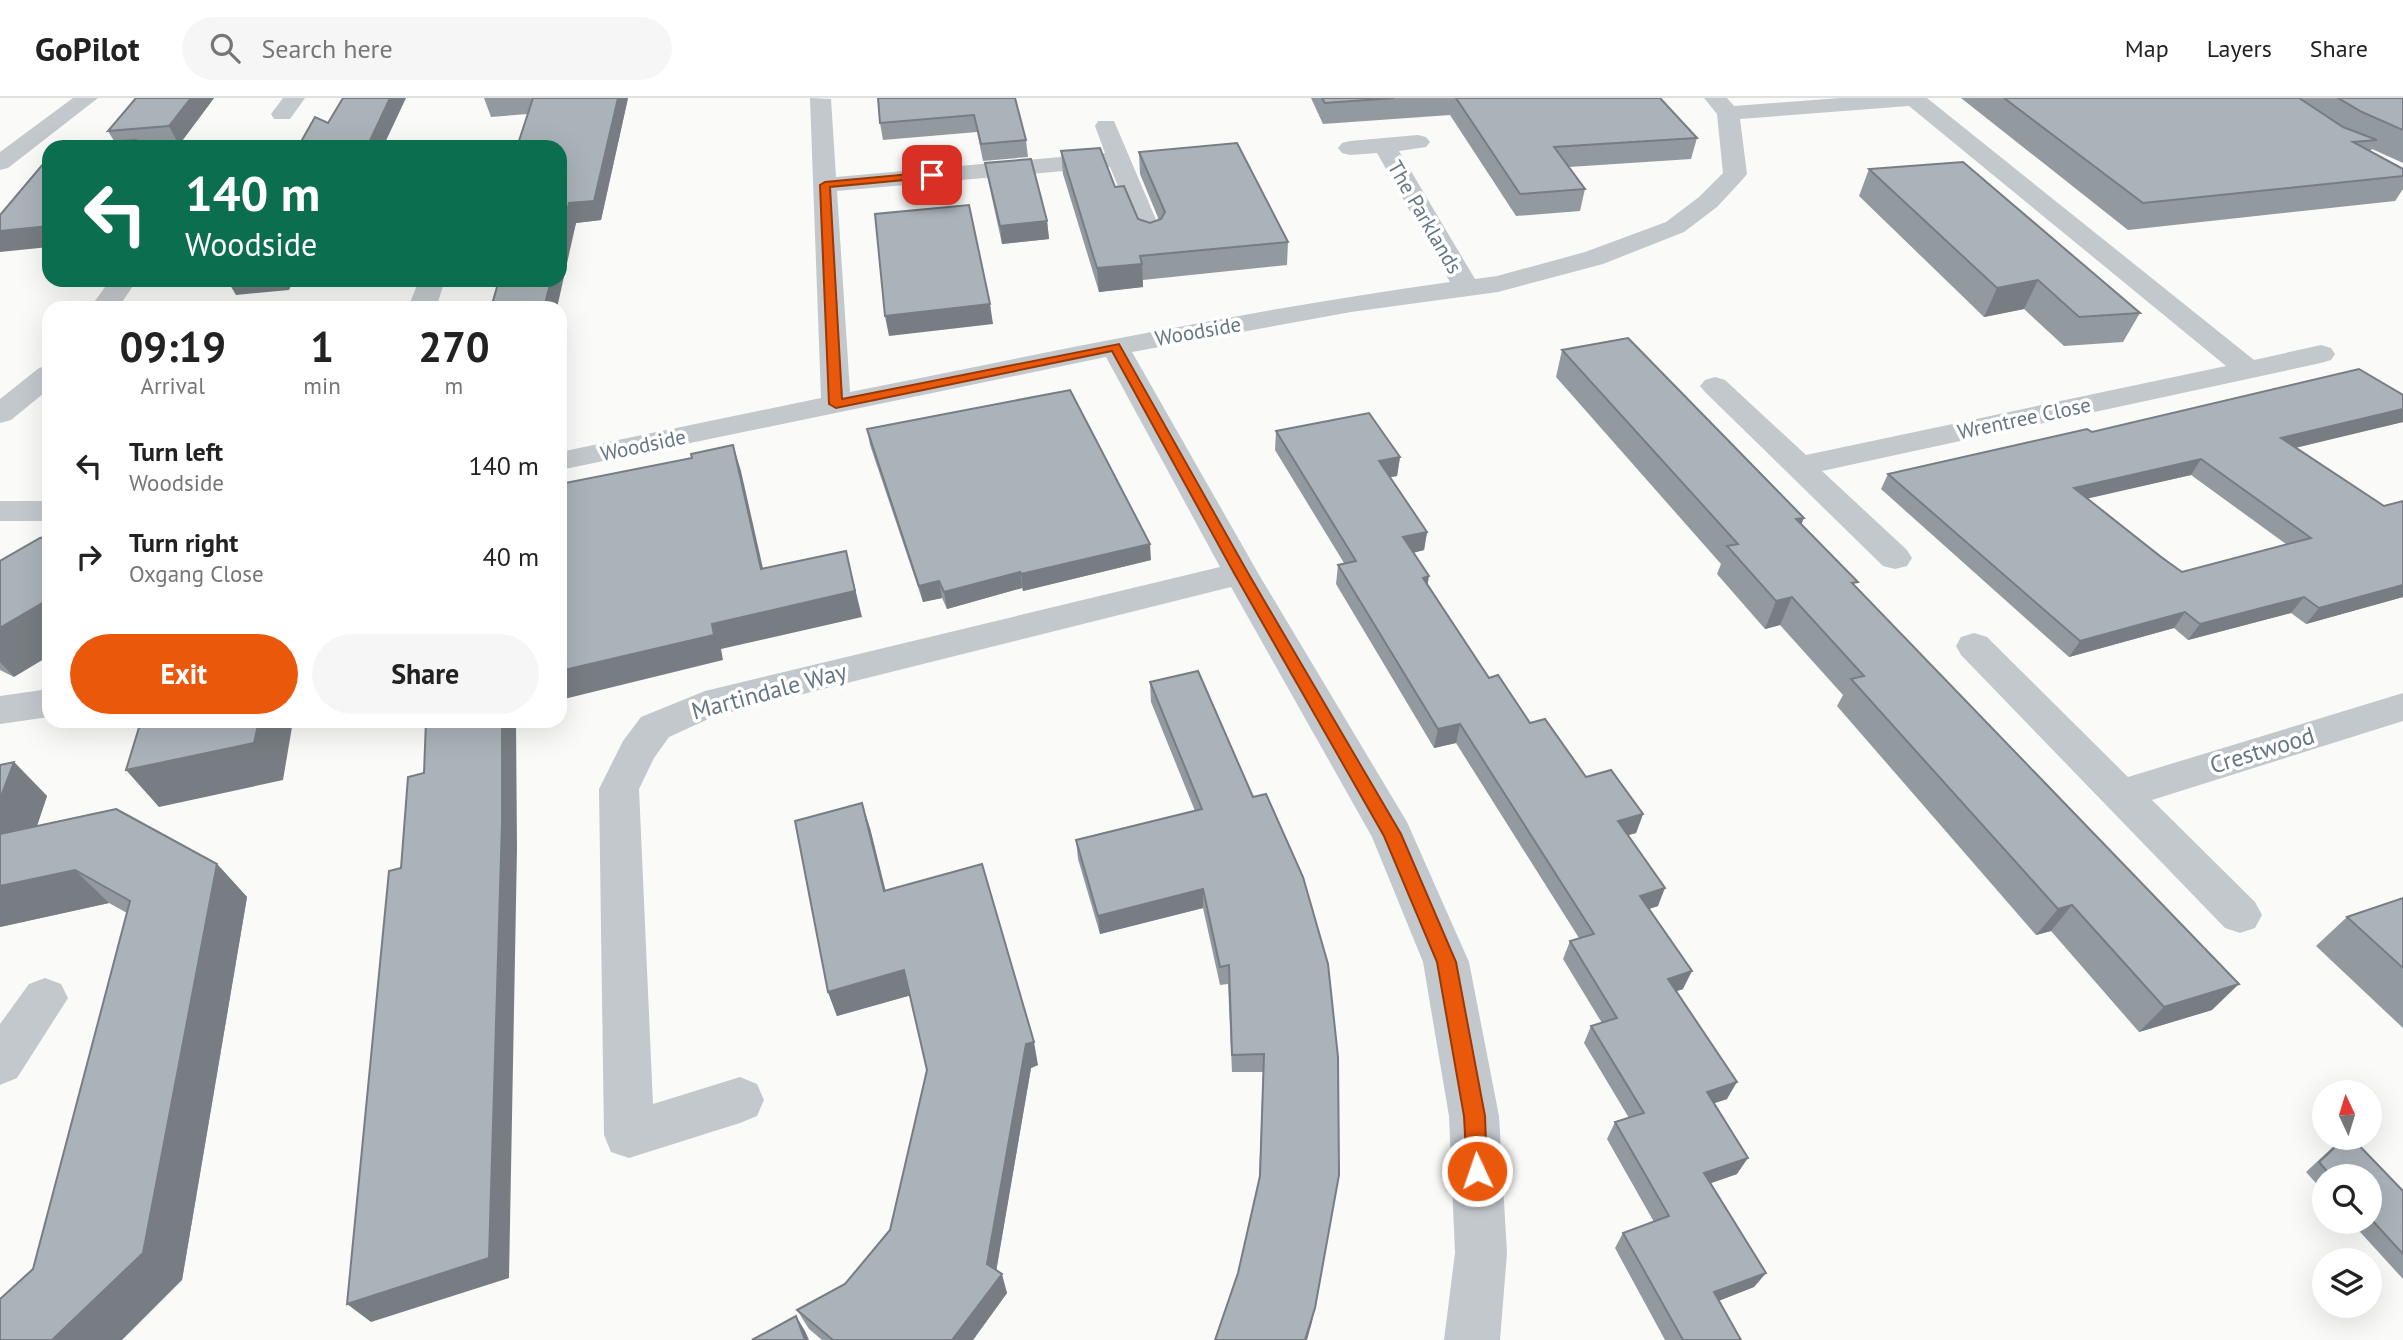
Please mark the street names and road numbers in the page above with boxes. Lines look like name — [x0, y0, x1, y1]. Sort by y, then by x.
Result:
street label: The Parklands — [1382, 156, 1468, 278]
street label: Woodside — [1153, 310, 1243, 352]
street label: Wrentree Close — [1955, 391, 2093, 445]
street label: Woodside — [598, 423, 688, 467]
street label: Martindale Way — [688, 655, 850, 727]
street label: Crestwood — [2206, 719, 2318, 781]

